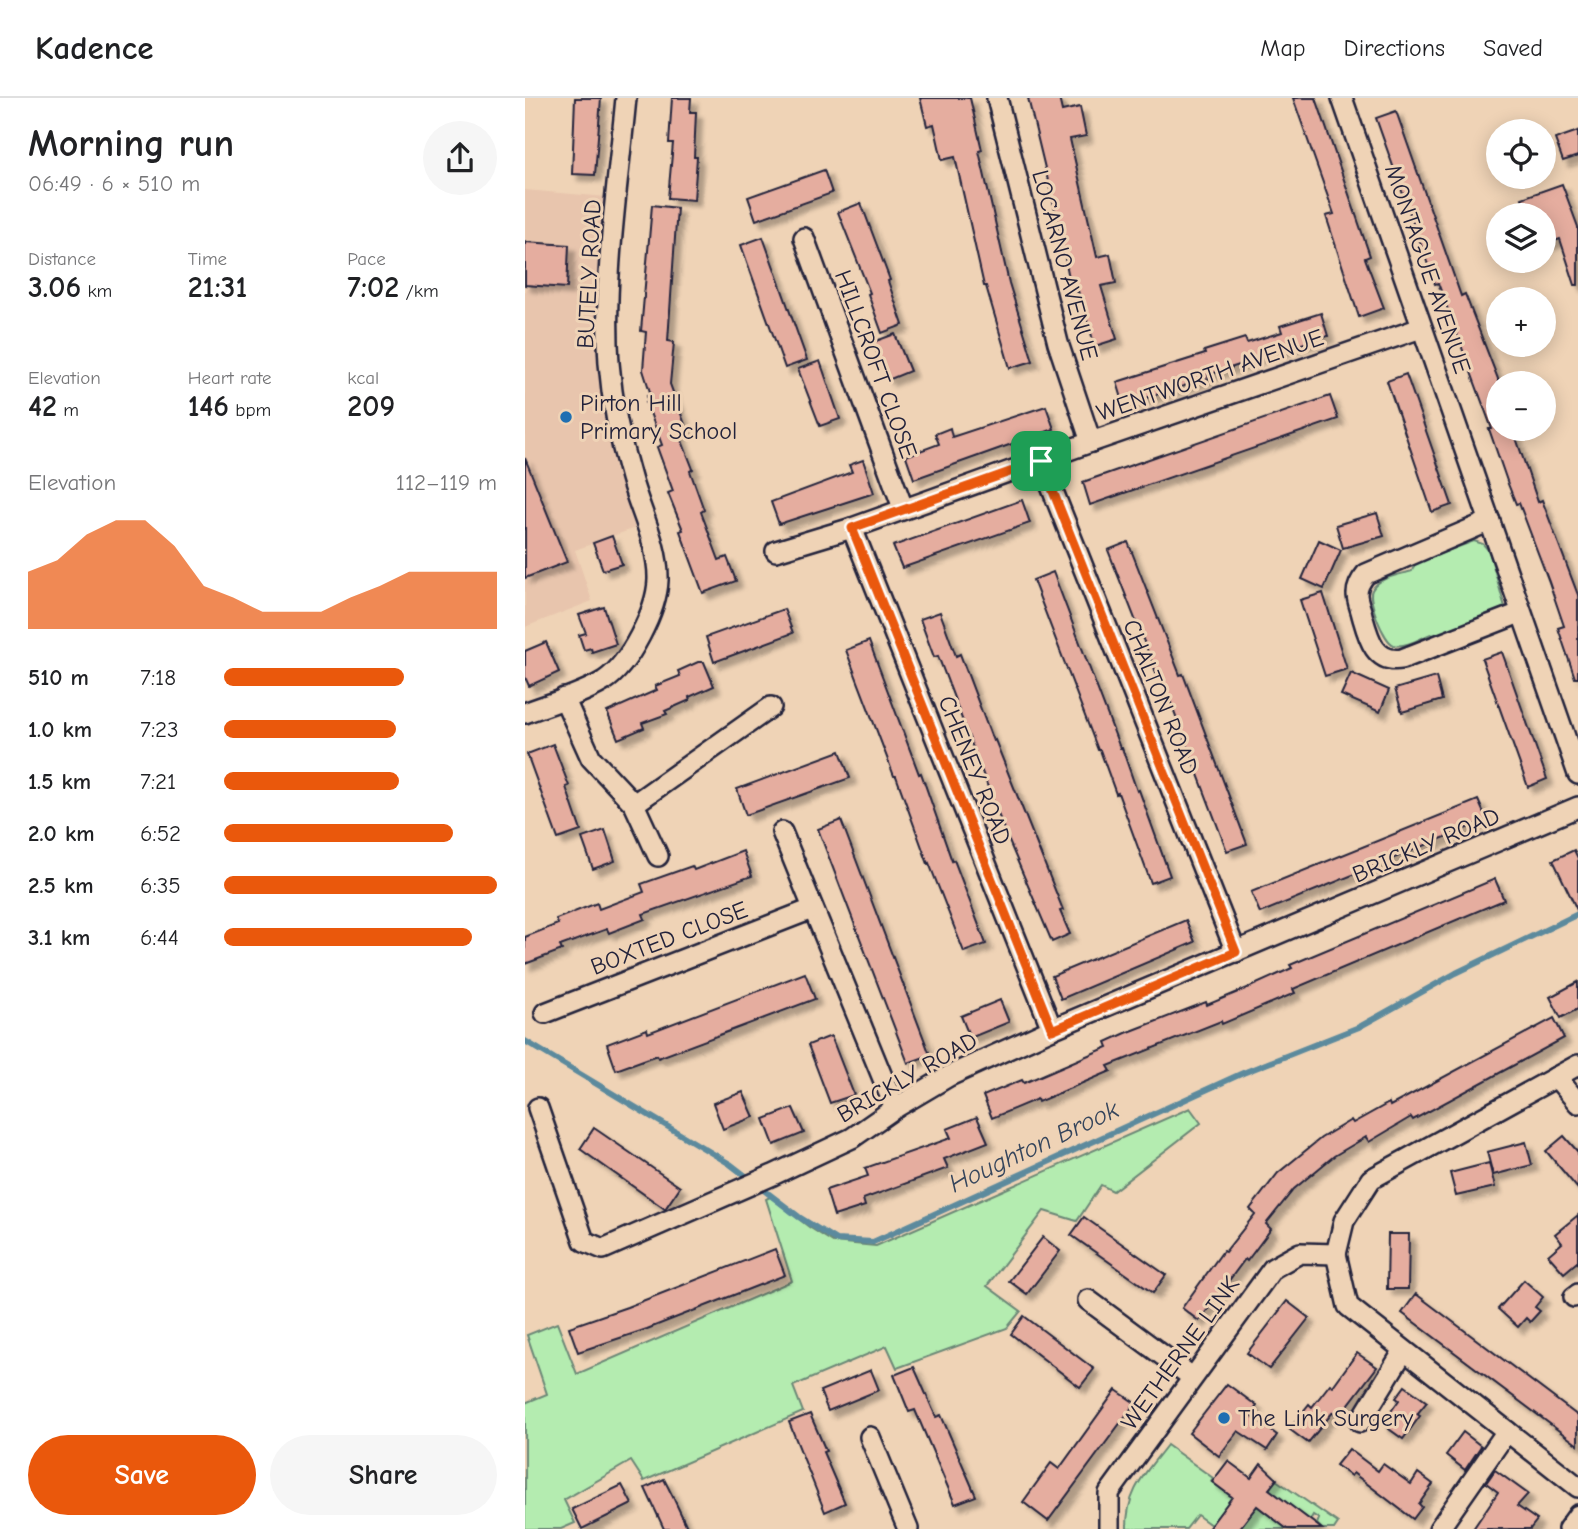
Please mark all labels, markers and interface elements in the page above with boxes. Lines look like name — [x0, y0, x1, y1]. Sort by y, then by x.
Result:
text: Kadence — [35, 29, 153, 67]
text: Map — [1260, 34, 1306, 62]
text: Directions — [1344, 34, 1445, 62]
text: Saved — [1483, 34, 1543, 62]
map controls — [1486, 119, 1556, 441]
button: locate — [1486, 119, 1556, 189]
button: share — [423, 121, 497, 195]
text: Morning run — [28, 122, 234, 166]
street label: MONTAGUE AVENUE — [1379, 161, 1477, 377]
street label: LOCARNO AVENUE — [1026, 167, 1104, 363]
text: 06:49 · 6 × 510 m — [28, 170, 200, 197]
street label: BUTELY ROAD — [571, 199, 607, 349]
button: layers — [1486, 203, 1556, 273]
text: Distance — [28, 248, 96, 270]
text: Time — [188, 248, 227, 270]
text: Pace — [347, 248, 386, 270]
street label: HILLCROFT CLOSE — [829, 266, 923, 462]
text: 3.06 — [28, 270, 81, 305]
text: 21:31 — [188, 270, 247, 305]
text: 7:02 — [347, 270, 399, 305]
text: km — [81, 280, 112, 302]
text: /km — [399, 280, 439, 302]
button: + — [1486, 287, 1556, 357]
street label: WENTWORTH AVENUE — [1093, 323, 1327, 427]
text: Elevation — [28, 367, 101, 389]
text: Heart rate — [188, 367, 271, 389]
text: kcal — [347, 367, 379, 389]
button: − — [1486, 371, 1556, 441]
text: 42 — [28, 389, 57, 424]
text: 146 — [188, 389, 229, 424]
text: 209 — [347, 389, 395, 424]
place label: Pirton Hill Primary School — [580, 389, 737, 445]
text: m — [57, 399, 79, 421]
text: bpm — [229, 399, 271, 421]
marker: Pirton Hill Primary School — [558, 409, 574, 425]
pin — [1011, 431, 1071, 491]
icon: arrive — [1022, 442, 1060, 480]
text: Elevation — [28, 469, 116, 496]
text: 112–119 m — [396, 469, 497, 496]
street label: CHALTON ROAD — [1117, 615, 1205, 779]
text: 510 m — [28, 664, 89, 691]
text: 7:18 — [140, 664, 176, 691]
street label: CHENEY ROAD — [932, 692, 1018, 848]
text: 1.0 km — [28, 716, 92, 743]
text: 7:23 — [140, 716, 179, 743]
text: 1.5 km — [28, 768, 91, 795]
text: 7:21 — [140, 768, 176, 795]
street label: BRICKLY ROAD — [1348, 801, 1504, 889]
text: 2.0 km — [28, 820, 94, 847]
text: 6:52 — [140, 820, 181, 847]
text: 2.5 km — [28, 872, 94, 899]
text: 6:35 — [140, 872, 181, 899]
street label: BOXTED CLOSE — [586, 895, 752, 981]
text: 3.1 km — [28, 924, 90, 951]
text: 6:44 — [140, 924, 179, 951]
street label: BRICKLY ROAD — [832, 1026, 982, 1128]
water label: Houghton Brook — [944, 1094, 1124, 1199]
street label: WETHERNE LINK — [1115, 1271, 1245, 1435]
place label: The Link Surgery — [1238, 1404, 1413, 1432]
marker: The Link Surgery — [1216, 1410, 1232, 1426]
button: Save — [28, 1435, 256, 1515]
button: Share — [270, 1435, 497, 1515]

